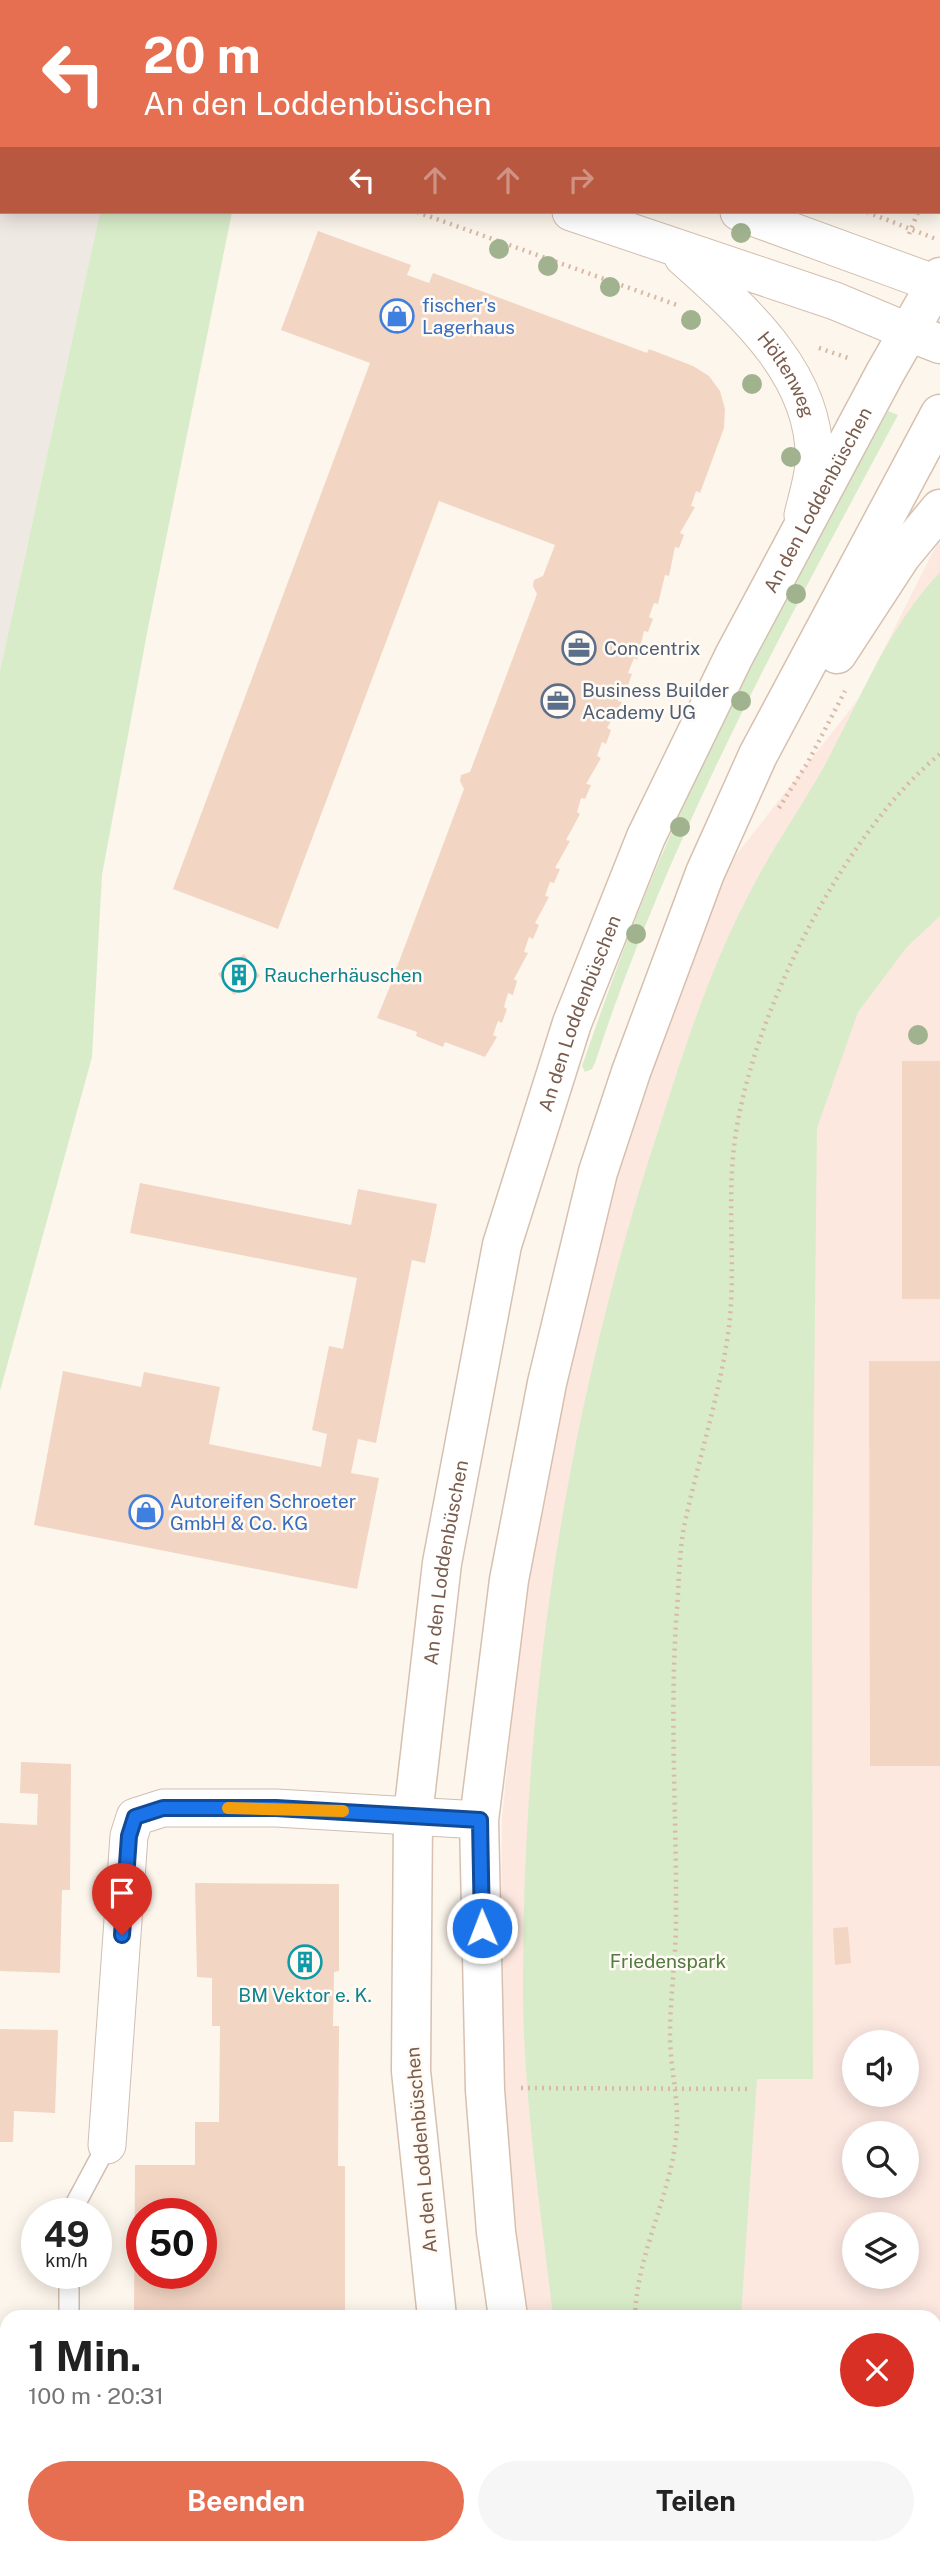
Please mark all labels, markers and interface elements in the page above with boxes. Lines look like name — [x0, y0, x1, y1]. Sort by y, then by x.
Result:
text: 20 m — [143, 26, 261, 84]
icon: left — [28, 28, 119, 119]
text: An den Loddenbüschen — [143, 85, 492, 122]
icon: left — [343, 161, 381, 199]
icon: ahead — [416, 161, 454, 199]
icon: ahead — [489, 161, 527, 199]
icon: right — [562, 161, 600, 199]
place label: fischer's Lagerhaus — [422, 294, 515, 338]
shop icon: fischer's Lagerhaus — [378, 297, 416, 335]
street label: Höltenweg — [753, 327, 819, 420]
street label: An den Loddenbüschen — [759, 403, 876, 596]
office icon: Concentrix — [560, 629, 598, 667]
place label: Concentrix — [604, 637, 701, 659]
place label: Business Builder Academy UG — [582, 679, 729, 723]
office icon: Business Builder Academy UG — [539, 682, 577, 720]
street label: An den Loddenbüschen — [534, 912, 625, 1114]
building icon: Raucherhäuschen — [220, 956, 258, 994]
place label: Raucherhäuschen — [264, 964, 423, 986]
street label: An den Loddenbüschen — [419, 1458, 472, 1666]
place label: Autoreifen Schroeter GmbH & Co. KG — [170, 1490, 356, 1534]
shop icon: Autoreifen Schroeter GmbH & Co. KG — [127, 1493, 165, 1531]
pin — [92, 1863, 152, 1935]
icon: arrive — [103, 1874, 141, 1912]
position arrow — [445, 1891, 519, 1965]
building icon: BM Vektor e. K. — [286, 1943, 324, 1981]
park label: Friedenspark — [610, 1950, 727, 1972]
place label: BM Vektor e. K. — [238, 1984, 372, 2006]
map controls — [842, 2030, 919, 2289]
button: sound — [842, 2030, 919, 2107]
street label: An den Loddenbüschen — [401, 2046, 441, 2254]
button: search — [842, 2121, 919, 2198]
speed limit sign: 50 — [126, 2198, 217, 2289]
button: layers — [842, 2212, 919, 2289]
text: 49 — [43, 2214, 90, 2255]
text: km/h — [45, 2250, 88, 2271]
text: 1 Min. — [28, 2331, 142, 2380]
button: close — [840, 2333, 914, 2407]
text: 100 m · 20:31 — [28, 2382, 164, 2409]
button: Beenden — [28, 2461, 464, 2541]
button: Teilen — [478, 2461, 914, 2541]

